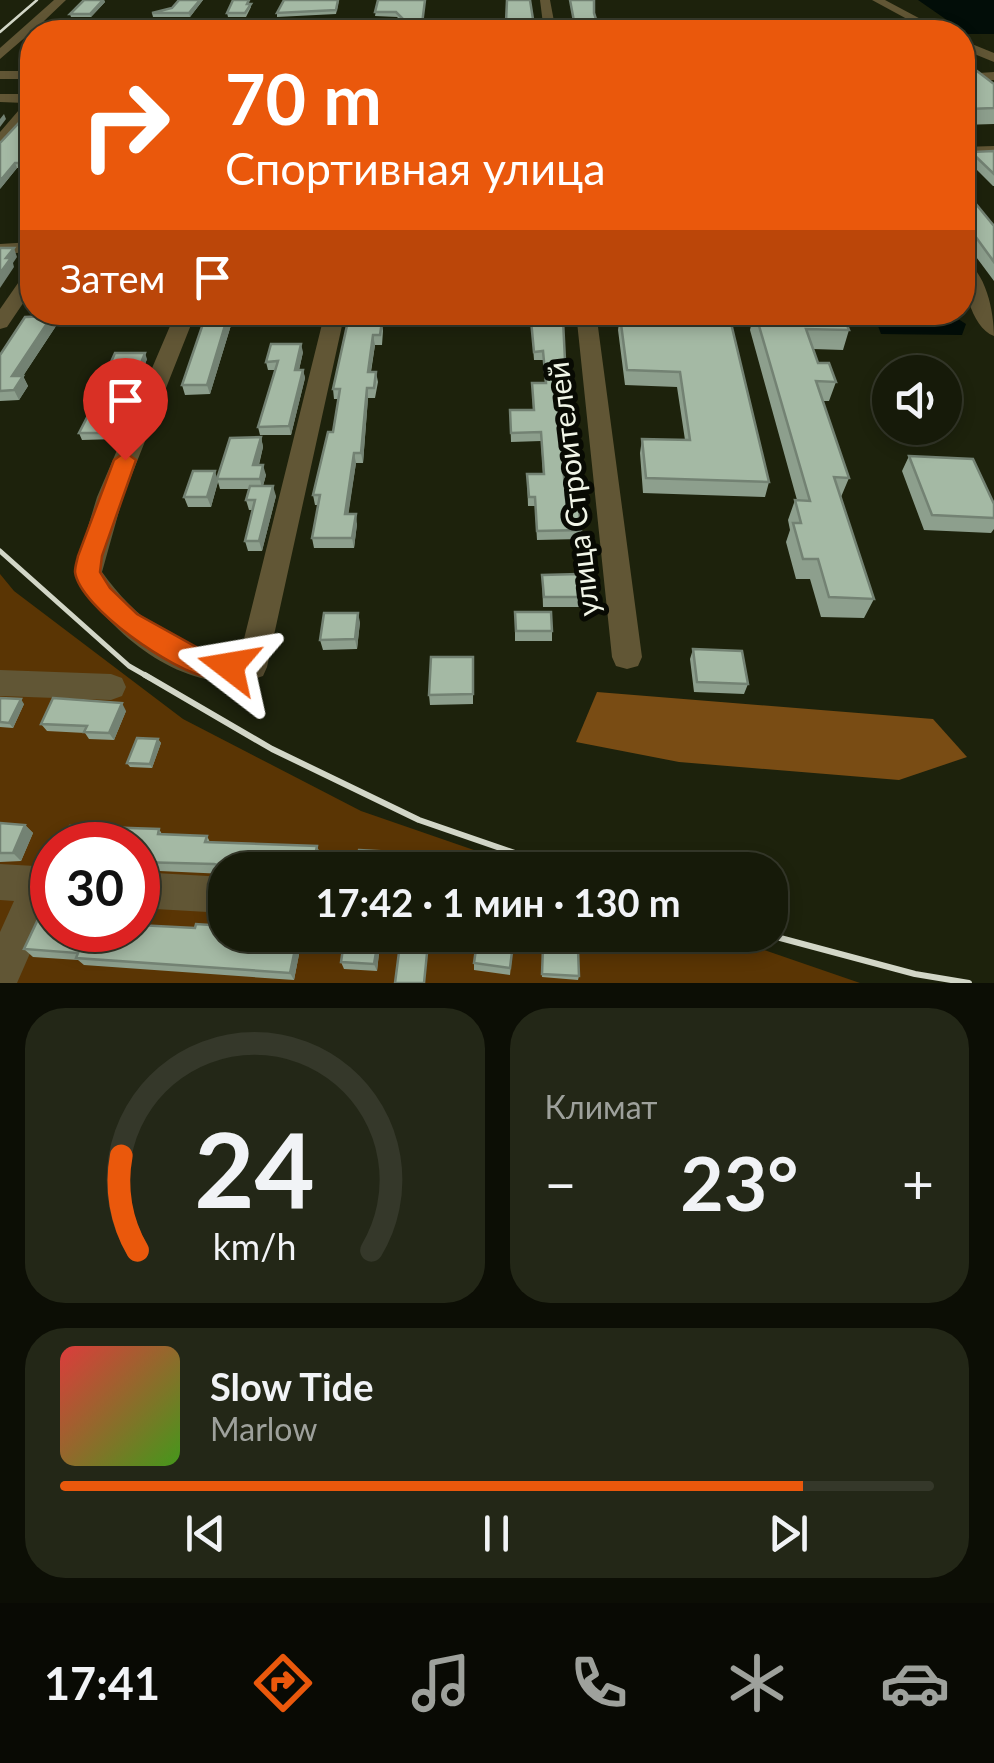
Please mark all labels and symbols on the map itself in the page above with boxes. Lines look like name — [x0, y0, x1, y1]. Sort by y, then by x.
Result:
pin — [83, 358, 168, 461]
street label: улица Строителей — [539, 360, 606, 619]
position arrow — [177, 614, 281, 718]
speed limit sign: 30 — [30, 822, 160, 952]

